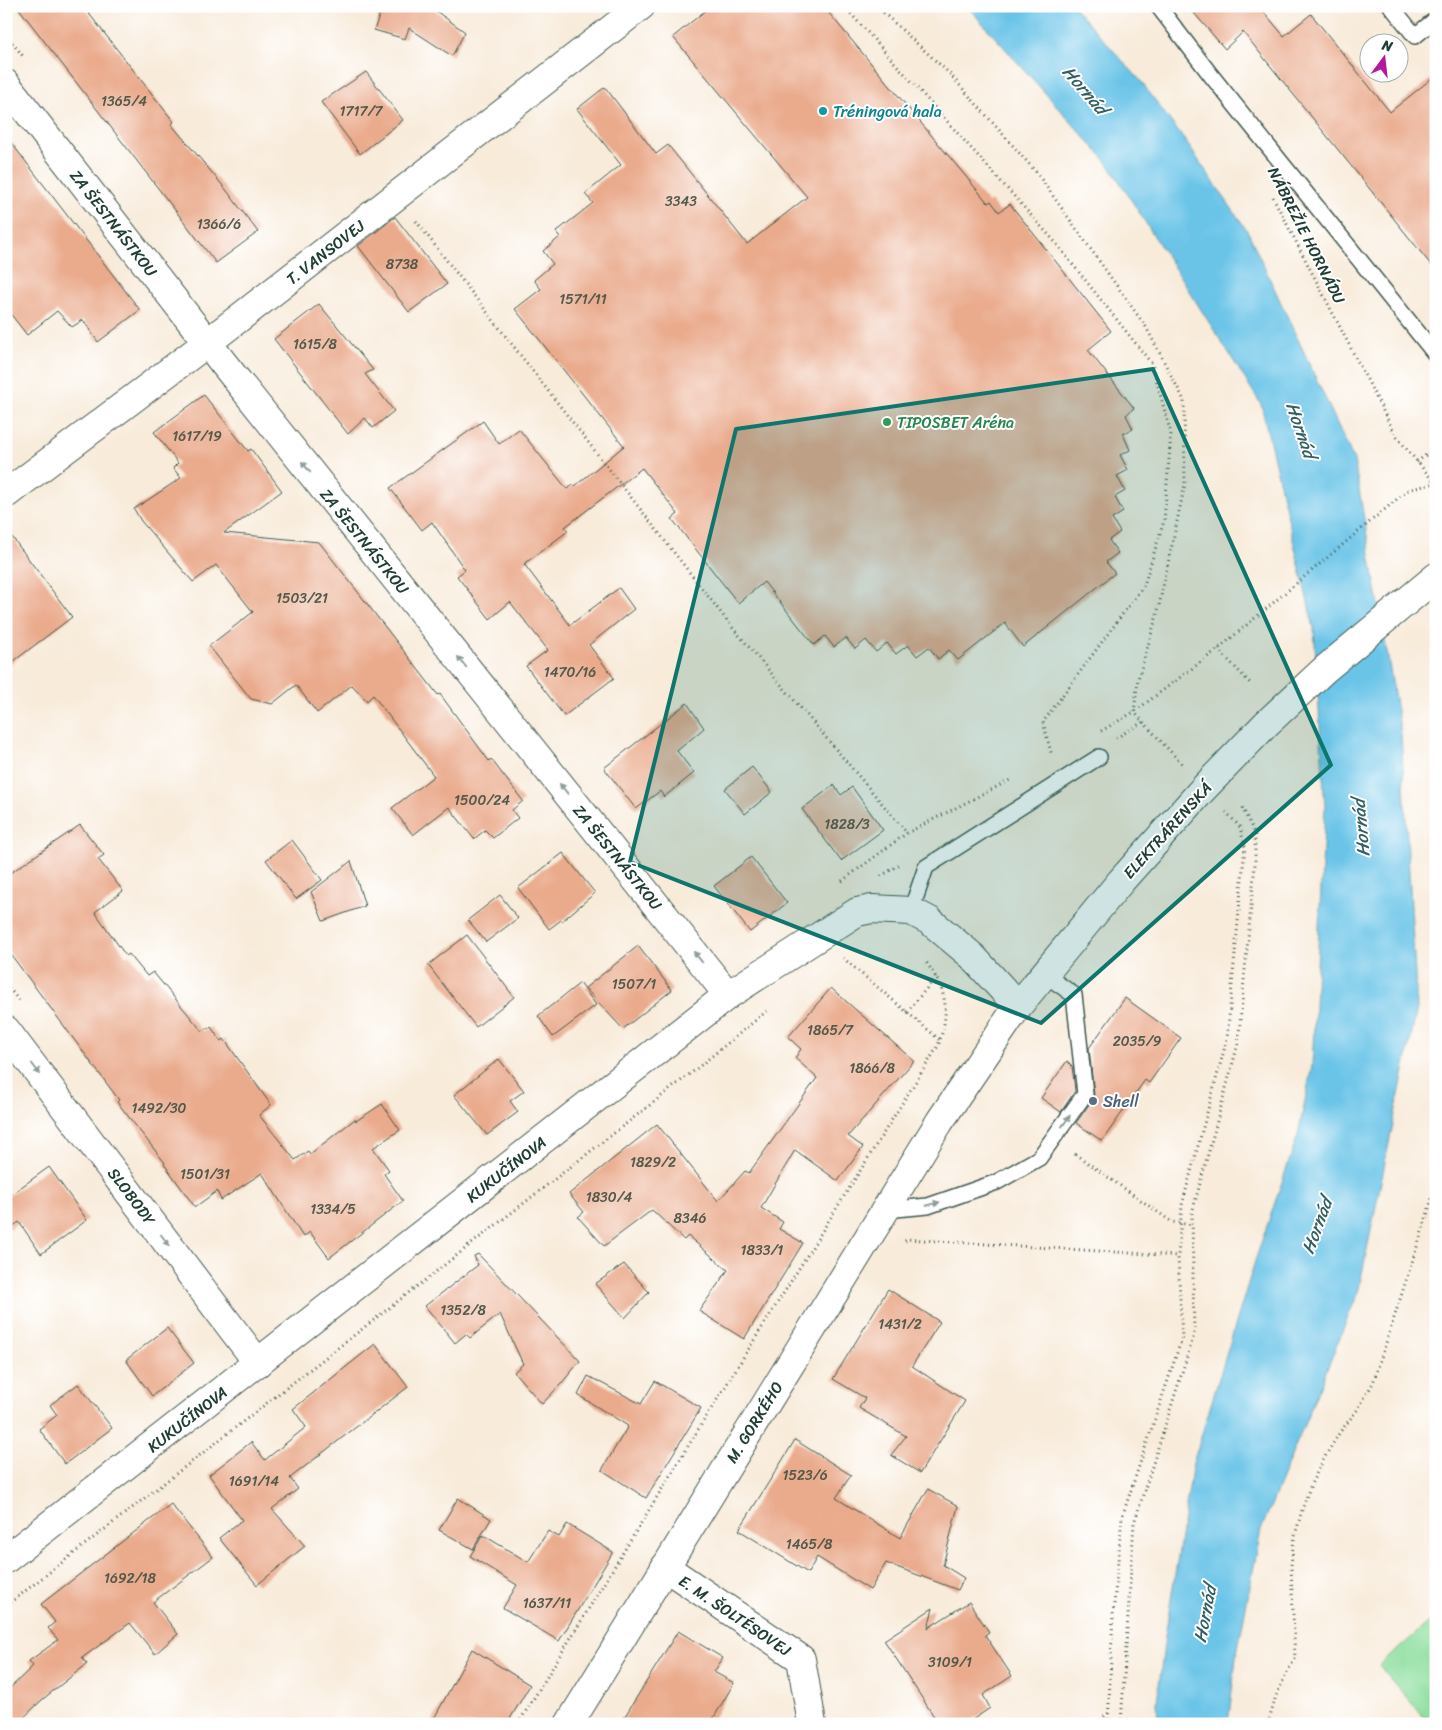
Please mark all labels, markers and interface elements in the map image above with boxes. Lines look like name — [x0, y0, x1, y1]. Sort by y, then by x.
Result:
north arrow — [1360, 32, 1410, 82]
text: N — [1378, 32, 1395, 59]
water label: Hornád — [1054, 58, 1119, 126]
house number: 1365/4 — [101, 89, 147, 114]
place label: Tréningová hala — [833, 97, 942, 126]
house number: 1717/7 — [340, 99, 383, 124]
marker: Tréningová hala — [817, 105, 829, 117]
street label: NÁBREŽIE HORNÁDU — [1259, 161, 1354, 310]
street label: ZA ŠESTNÁSTKOU — [62, 163, 165, 284]
house number: 3343 — [665, 189, 697, 214]
house number: 1366/6 — [197, 212, 241, 237]
street label: T. VANSOVEJ — [279, 212, 372, 293]
house number: 8738 — [386, 252, 419, 277]
house number: 1571/11 — [559, 287, 607, 312]
house number: 1615/8 — [293, 332, 338, 357]
water label: Hornád — [1277, 398, 1327, 467]
place label: TIPOSBET Aréna — [897, 408, 1014, 437]
marker: TIPOSBET Aréna — [881, 416, 893, 428]
house number: 1617/19 — [172, 424, 222, 449]
one-way arrow — [301, 461, 312, 474]
street label: ZA ŠESTNÁSTKOU — [312, 482, 417, 601]
house number: 1503/21 — [276, 586, 328, 611]
one-way arrow — [457, 656, 468, 669]
house number: 1470/16 — [544, 660, 596, 685]
street label: ELEKTRÁRENSKÁ — [1115, 773, 1221, 886]
one-way arrow — [558, 783, 569, 796]
house number: 1500/24 — [454, 788, 510, 813]
water label: Hornád — [1342, 793, 1379, 858]
street label: ZA ŠESTNÁSTKOU — [565, 798, 670, 917]
house number: 1828/3 — [824, 812, 870, 837]
one-way arrow — [692, 951, 703, 964]
house number: 1507/1 — [612, 972, 656, 997]
house number: 1865/7 — [807, 1018, 854, 1043]
house number: 2035/9 — [1113, 1029, 1162, 1054]
house number: 1866/8 — [849, 1056, 895, 1081]
one-way arrow — [30, 1062, 41, 1075]
place label: Shell — [1103, 1087, 1139, 1116]
marker: Shell — [1087, 1095, 1099, 1107]
house number: 1492/30 — [132, 1096, 187, 1121]
one-way arrow — [1061, 1114, 1071, 1127]
street label: KUKUČÍNOVA — [460, 1128, 553, 1210]
house number: 1829/2 — [630, 1150, 676, 1175]
street label: SLOBODY — [100, 1161, 164, 1233]
house number: 1501/31 — [180, 1162, 230, 1187]
house number: 1830/4 — [586, 1185, 633, 1210]
water label: Hornád — [1292, 1189, 1343, 1258]
house number: 1334/5 — [310, 1197, 356, 1222]
one-way arrow — [926, 1199, 941, 1207]
house number: 8346 — [674, 1206, 706, 1231]
one-way arrow — [160, 1233, 170, 1247]
house number: 1833/1 — [741, 1238, 783, 1263]
house number: 1352/8 — [440, 1298, 486, 1323]
house number: 1431/2 — [878, 1312, 922, 1337]
street label: M. GORKÉHO — [718, 1375, 791, 1469]
street label: KUKUČÍNOVA — [141, 1378, 234, 1460]
house number: 1523/6 — [782, 1463, 828, 1488]
house number: 1691/14 — [229, 1469, 279, 1494]
house number: 1465/8 — [786, 1532, 833, 1557]
house number: 1692/18 — [104, 1566, 157, 1591]
street label: E. M. ŠOLTÉSOVEJ — [672, 1567, 797, 1664]
water label: Hornád — [1184, 1578, 1227, 1645]
house number: 1637/11 — [523, 1591, 571, 1616]
house number: 3109/1 — [928, 1650, 972, 1675]

